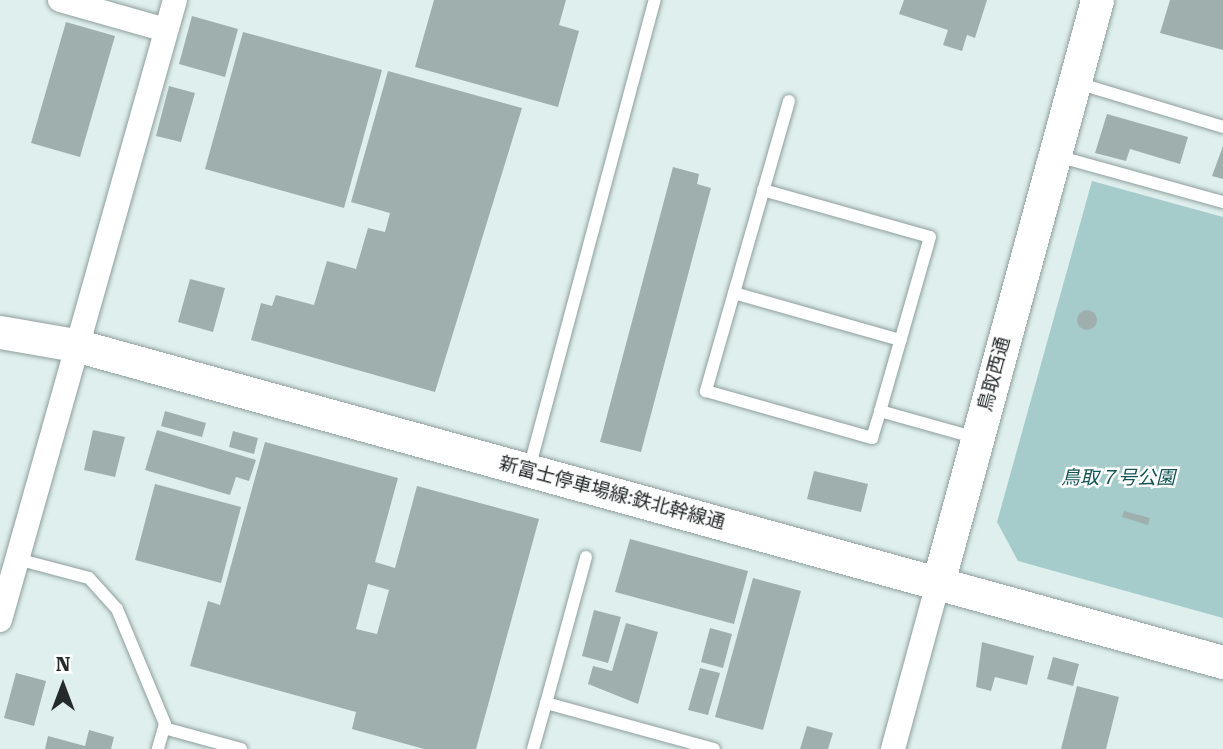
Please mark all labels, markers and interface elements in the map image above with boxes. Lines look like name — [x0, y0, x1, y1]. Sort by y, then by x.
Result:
street label: 鳥取西通 — [973, 334, 1015, 414]
street label: 新富士停車場線:鉄北幹線通 — [497, 452, 727, 534]
park label: 鳥取７号公園 — [1061, 467, 1175, 489]
north arrow — [28, 651, 98, 721]
text: N — [56, 653, 70, 676]

